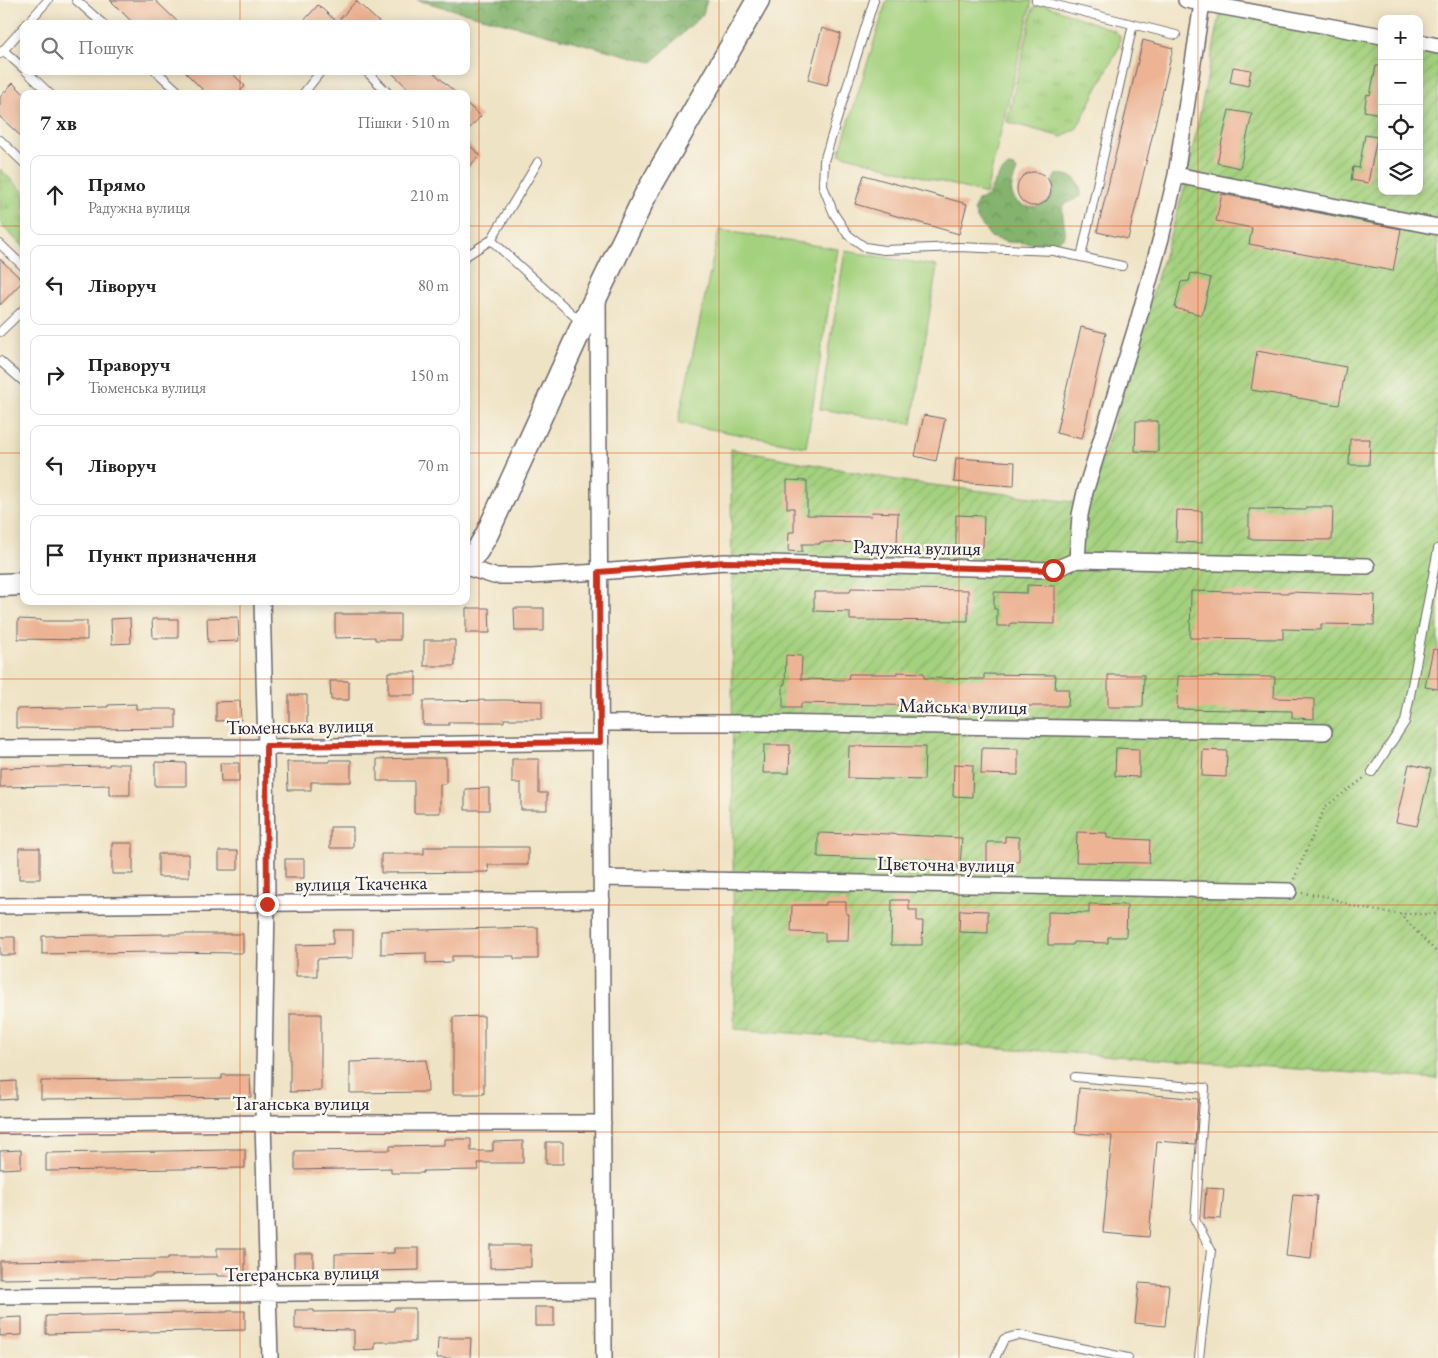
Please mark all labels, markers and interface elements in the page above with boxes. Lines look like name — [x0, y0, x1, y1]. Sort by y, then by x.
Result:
map controls — [1378, 15, 1423, 195]
button: + — [1378, 15, 1423, 60]
search box — [20, 20, 470, 75]
icon: search — [38, 34, 66, 62]
text: Пошук — [78, 35, 134, 60]
button: − — [1378, 60, 1423, 105]
button: locate — [1378, 105, 1423, 150]
text: 7 хв — [40, 109, 77, 136]
text: Пішки · 510 m — [357, 112, 450, 133]
button: layers — [1378, 150, 1423, 195]
text: Прямо — [88, 172, 146, 197]
icon: ahead — [41, 181, 69, 209]
text: 210 m — [410, 185, 449, 206]
text: Радужна вулиця — [88, 197, 191, 218]
icon: left — [41, 271, 69, 299]
text: Ліворуч — [88, 273, 156, 298]
text: 80 m — [418, 275, 449, 296]
text: Праворуч — [88, 352, 170, 377]
icon: right — [41, 361, 69, 389]
text: 150 m — [410, 365, 449, 386]
text: Тюменська вулиця — [88, 377, 206, 398]
icon: left — [41, 451, 69, 479]
text: Ліворуч — [88, 453, 156, 478]
text: 70 m — [418, 455, 449, 476]
street label: Радужна вулиця — [853, 533, 981, 561]
icon: arrive — [41, 541, 69, 569]
text: Пункт призначення — [88, 543, 257, 568]
route start — [1042, 559, 1065, 582]
street label: Майська вулиця — [898, 692, 1028, 720]
street label: Тюменська вулиця — [226, 712, 374, 740]
street label: Цвєточна вулиця — [877, 850, 1015, 878]
street label: вулиця Ткаченка — [295, 869, 427, 897]
route end — [256, 893, 279, 916]
street label: Таганська вулиця — [232, 1090, 370, 1116]
street label: Тегеранська вулиця — [224, 1259, 380, 1287]

